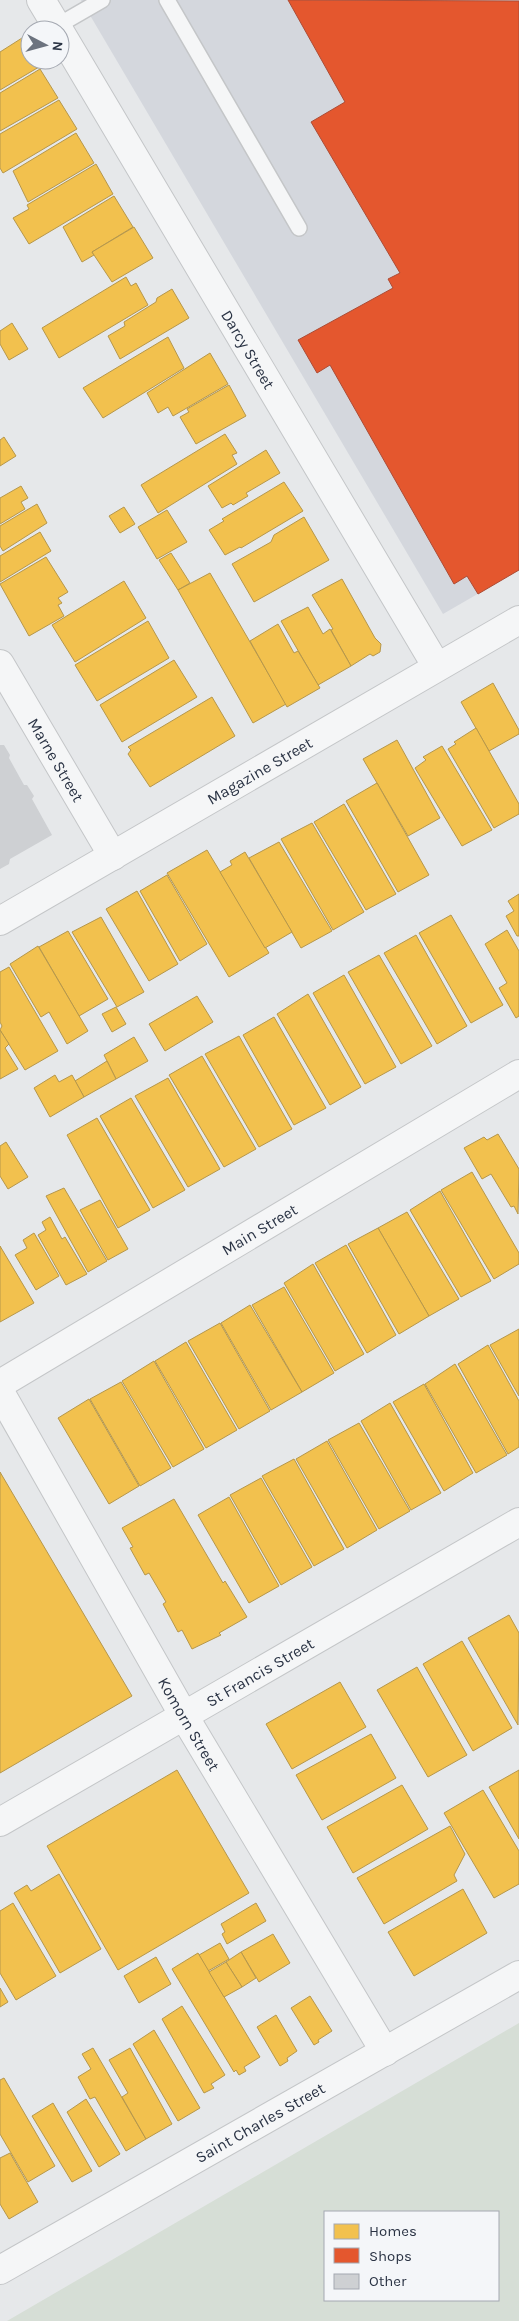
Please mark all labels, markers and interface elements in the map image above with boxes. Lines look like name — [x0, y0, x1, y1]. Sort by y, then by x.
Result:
north arrow — [20, 20, 70, 70]
text: N — [48, 40, 66, 52]
street label: Darcy Street — [218, 306, 279, 392]
street label: Marne Street — [24, 714, 88, 805]
street label: Magazine Street — [204, 733, 315, 808]
street label: Main Street — [218, 1199, 300, 1259]
street label: St Francis Street — [202, 1633, 317, 1710]
street label: Komorn Street — [154, 1674, 224, 1774]
street label: Saint Charles Street — [192, 2078, 328, 2167]
legend — [324, 2211, 499, 2301]
text: Homes — [369, 2222, 417, 2240]
text: Shops — [369, 2247, 412, 2265]
text: Other — [369, 2272, 407, 2290]

